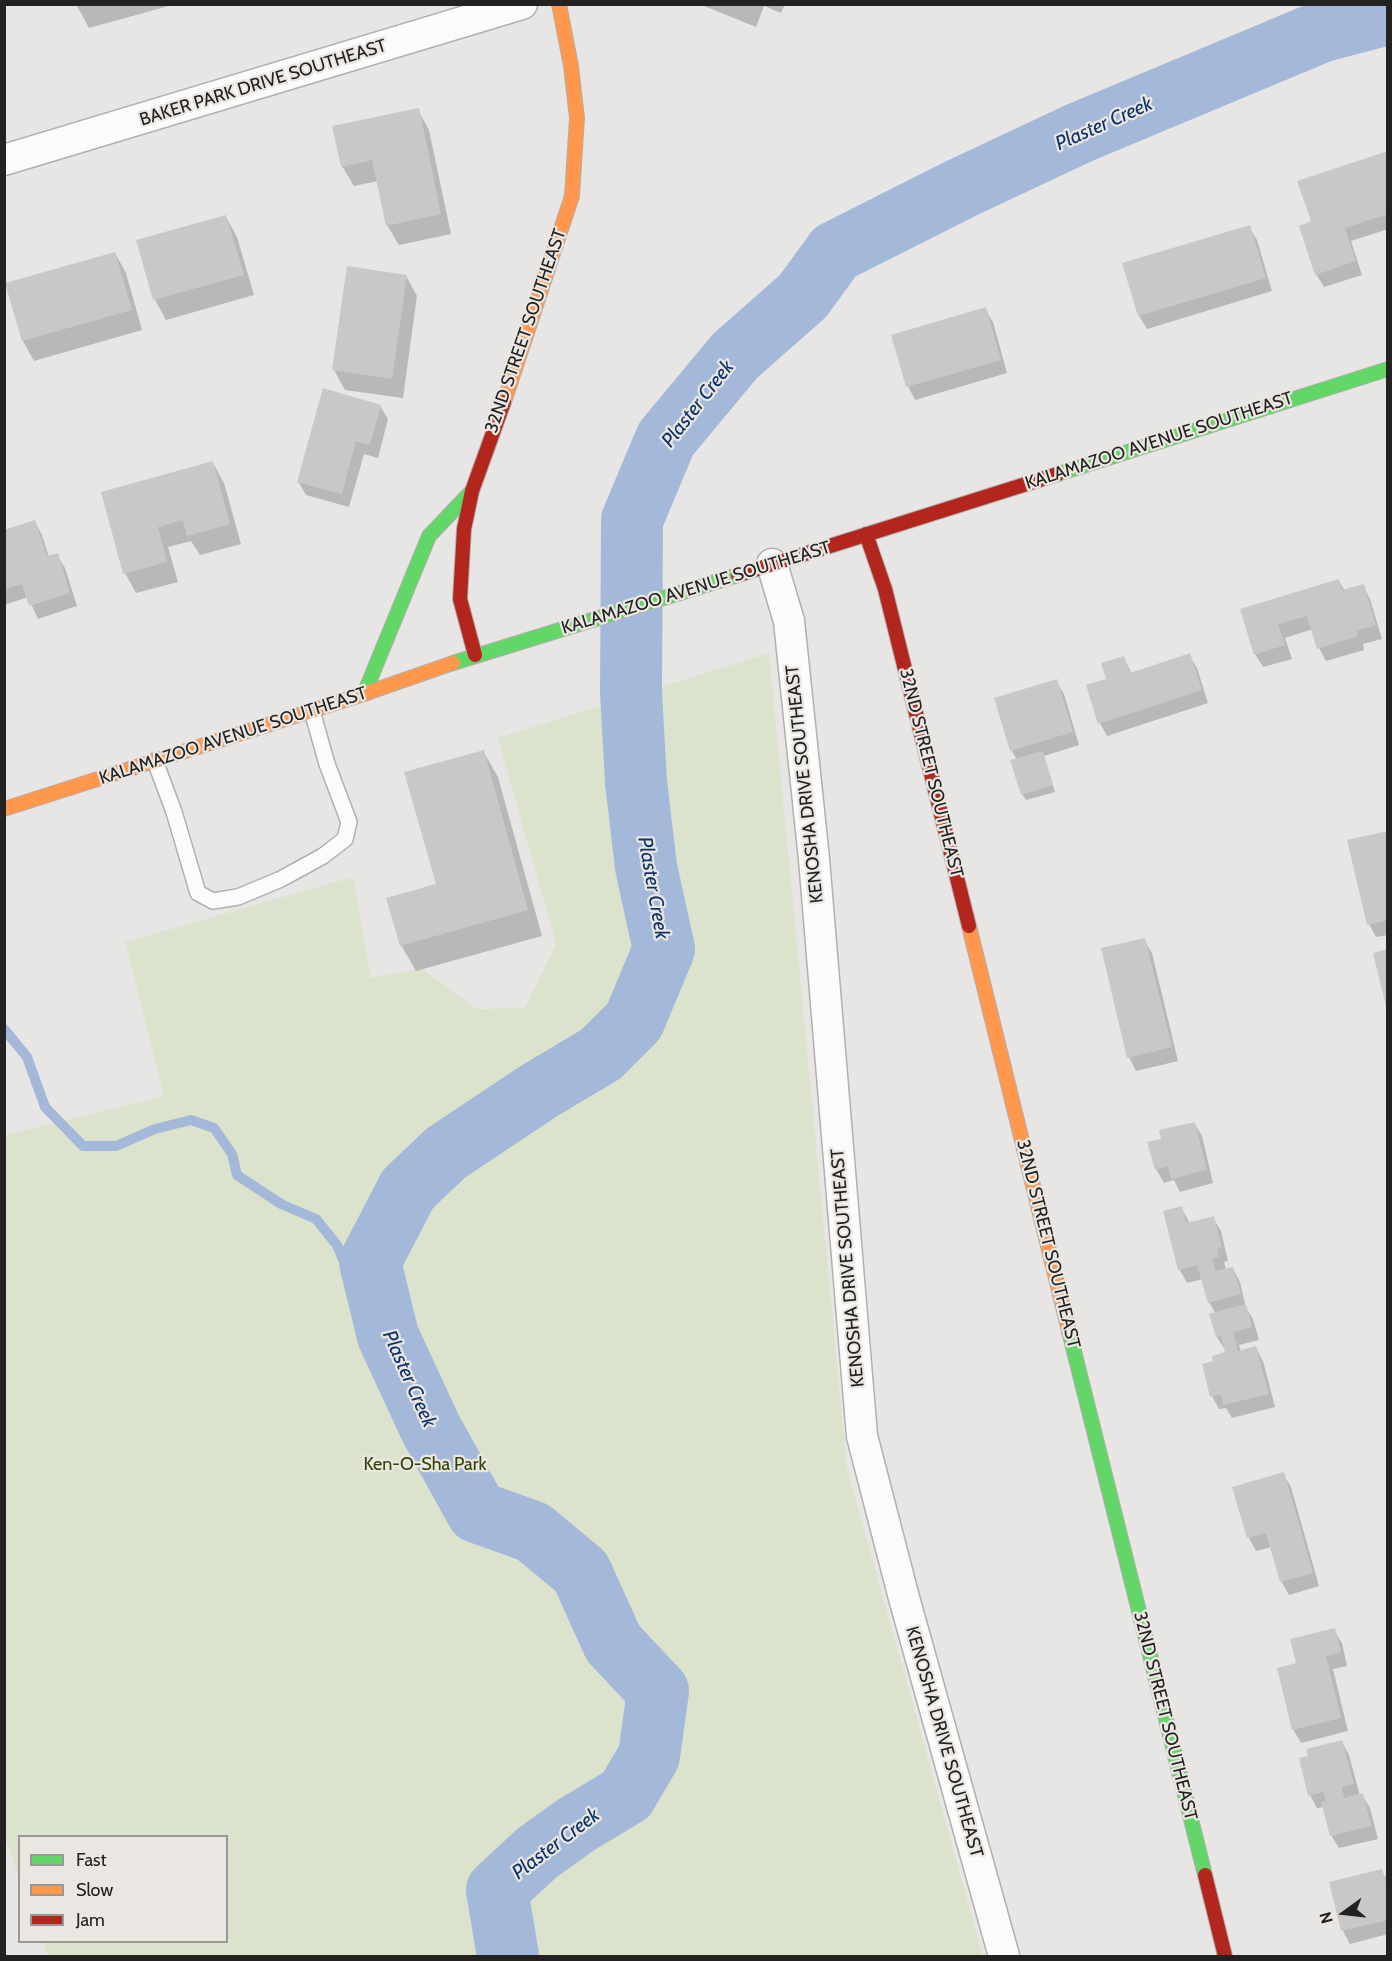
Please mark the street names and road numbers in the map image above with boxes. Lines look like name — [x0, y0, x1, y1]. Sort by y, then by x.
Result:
street label: BAKER PARK DRIVE SOUTHEAST — [137, 35, 389, 131]
street label: 32ND STREET SOUTHEAST — [481, 226, 571, 436]
street label: KALAMAZOO AVENUE SOUTHEAST — [1022, 387, 1296, 495]
street label: KALAMAZOO AVENUE SOUTHEAST — [559, 537, 833, 639]
street label: KENOSHA DRIVE SOUTHEAST — [782, 664, 828, 904]
street label: 32ND STREET SOUTHEAST — [895, 666, 967, 880]
street label: KALAMAZOO AVENUE SOUTHEAST — [96, 682, 370, 790]
street label: 32ND STREET SOUTHEAST — [1012, 1137, 1084, 1351]
street label: KENOSHA DRIVE SOUTHEAST — [827, 1148, 869, 1388]
street label: 32ND STREET SOUTHEAST — [1129, 1609, 1201, 1823]
street label: KENOSHA DRIVE SOUTHEAST — [901, 1624, 987, 1860]

